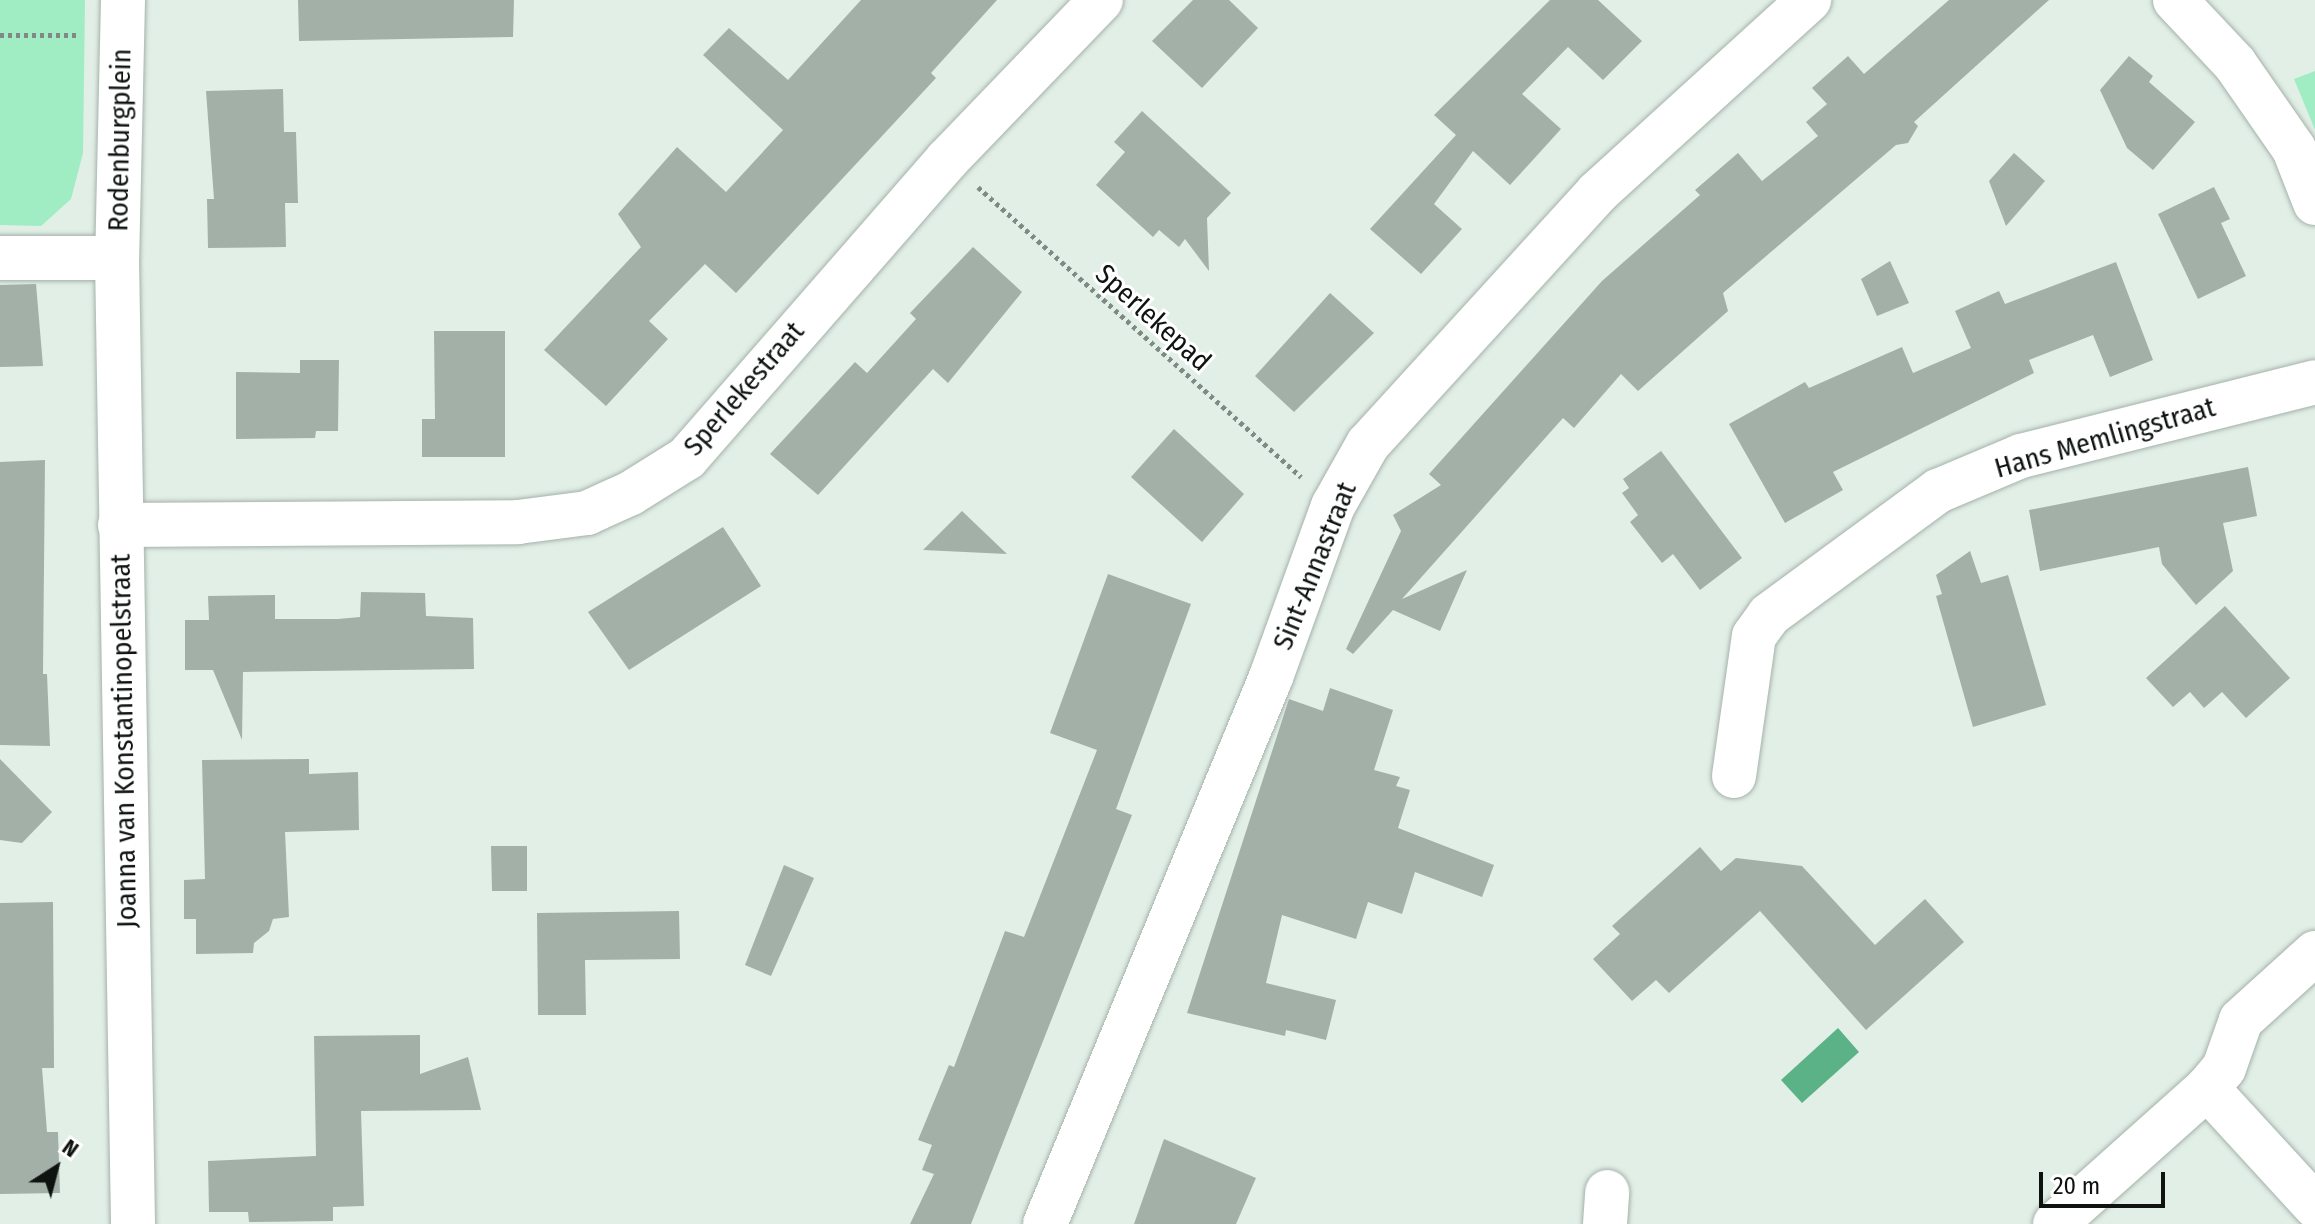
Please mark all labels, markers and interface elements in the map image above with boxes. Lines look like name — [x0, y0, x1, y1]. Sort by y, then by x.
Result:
street label: Rodenburgplein — [102, 48, 138, 232]
street label: Sperlekepad — [1088, 258, 1218, 378]
street label: Sperlekestraat — [677, 315, 811, 463]
street label: Hans Memlingstraat — [1991, 390, 2219, 486]
street label: Sint-Annastraat — [1266, 477, 1364, 655]
street label: Joanna van Konstantinopelstraat — [104, 554, 144, 928]
north arrow — [16, 1128, 96, 1208]
text: N — [57, 1133, 84, 1163]
scale bar — [2043, 1156, 2169, 1206]
text: 20 m — [2053, 1172, 2100, 1200]

